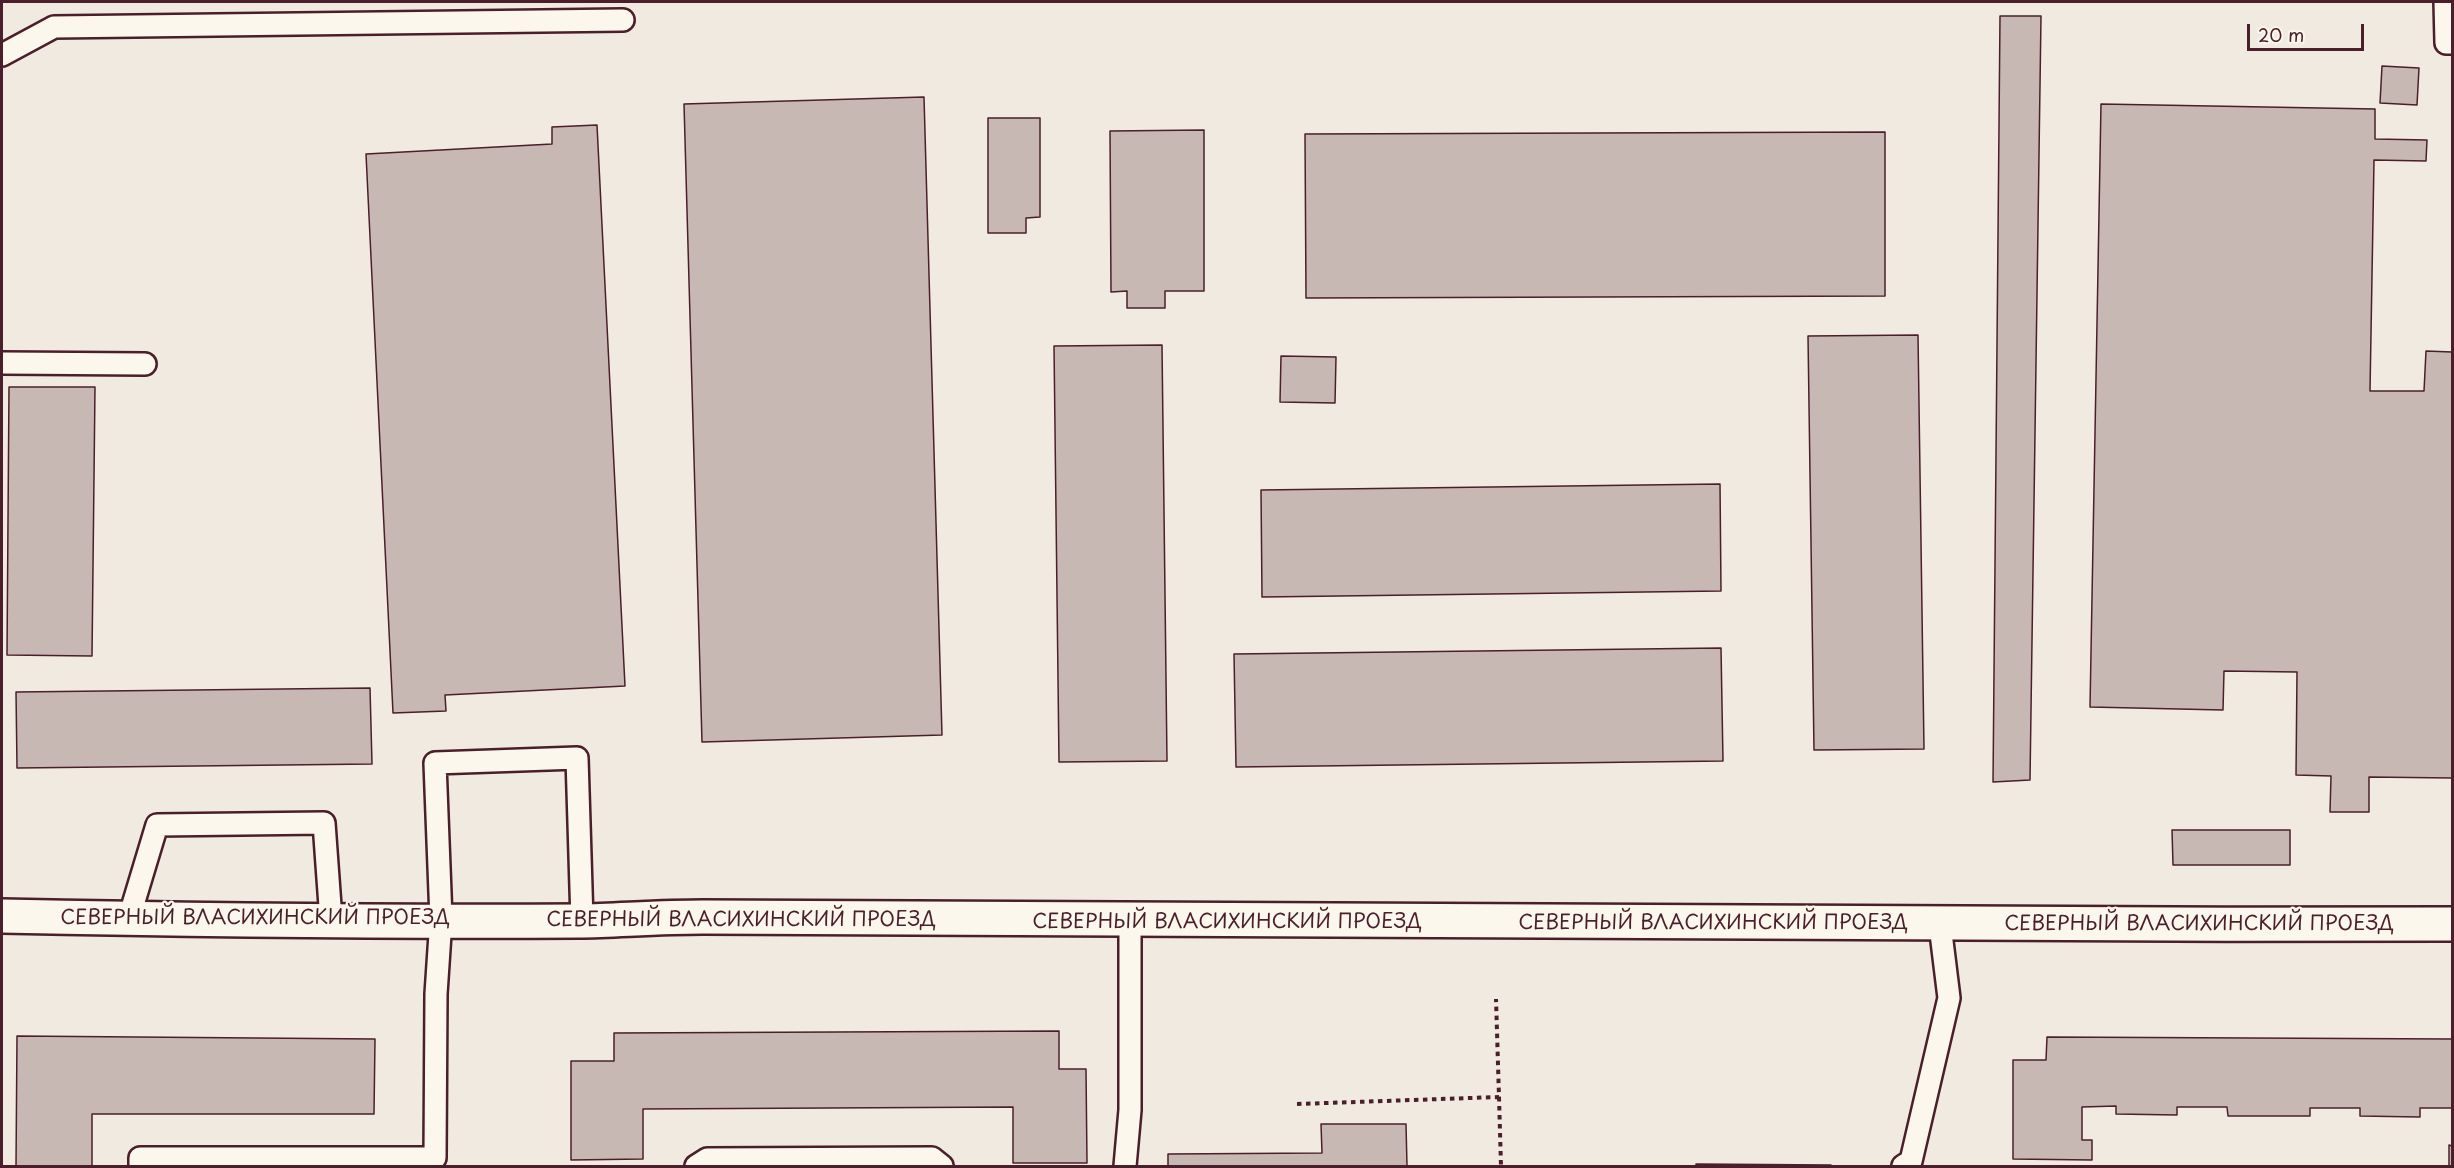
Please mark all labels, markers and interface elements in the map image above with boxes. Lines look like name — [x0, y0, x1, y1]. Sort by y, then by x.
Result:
scale bar — [2250, 12, 2367, 50]
text: 20 m — [2258, 21, 2304, 48]
street label: СЕВЕРНЫЙ ВЛАСИХИНСКИЙ ПРОЕЗД — [60, 906, 450, 930]
street label: СЕВЕРНЫЙ ВЛАСИХИНСКИЙ ПРОЕЗД — [546, 908, 936, 932]
street label: СЕВЕРНЫЙ ВЛАСИХИНСКИЙ ПРОЕЗД — [1032, 910, 1422, 934]
street label: СЕВЕРНЫЙ ВЛАСИХИНСКИЙ ПРОЕЗД — [1518, 911, 1908, 935]
street label: СЕВЕРНЫЙ ВЛАСИХИНСКИЙ ПРОЕЗД — [2004, 912, 2394, 936]

